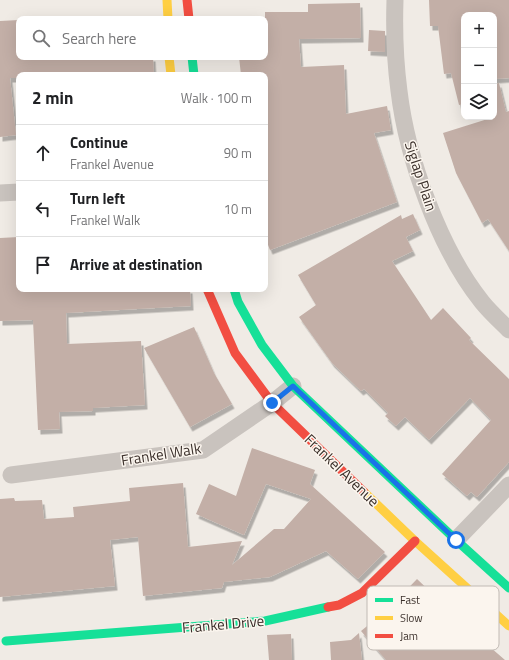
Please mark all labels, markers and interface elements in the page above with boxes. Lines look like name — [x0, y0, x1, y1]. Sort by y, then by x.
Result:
map controls — [461, 12, 497, 120]
button: + — [461, 12, 497, 48]
search box — [16, 16, 268, 60]
icon: search — [30, 27, 52, 49]
text: Search here — [62, 27, 136, 50]
button: − — [461, 48, 497, 84]
button: layers — [461, 84, 497, 120]
text: 2 min — [32, 85, 73, 111]
text: Walk · 100 m — [181, 88, 252, 108]
text: Continue — [70, 131, 128, 154]
street label: Siglap Plain — [399, 138, 443, 214]
icon: ahead — [32, 142, 54, 164]
text: 90 m — [224, 143, 252, 163]
text: Frankel Avenue — [70, 154, 154, 174]
text: Turn left — [70, 187, 125, 210]
icon: left — [32, 198, 54, 220]
text: 10 m — [224, 199, 252, 219]
text: Frankel Walk — [70, 210, 140, 230]
text: Arrive at destination — [70, 253, 203, 276]
icon: arrive — [32, 254, 54, 276]
route end — [263, 394, 281, 412]
street label: Frankel Avenue — [299, 428, 385, 512]
street label: Frankel Walk — [119, 436, 203, 472]
route start — [447, 531, 465, 549]
legend — [367, 586, 499, 650]
text: Fast — [400, 592, 420, 608]
street label: Frankel Drive — [181, 609, 265, 639]
text: Slow — [400, 610, 423, 626]
text: Jam — [400, 628, 418, 644]

